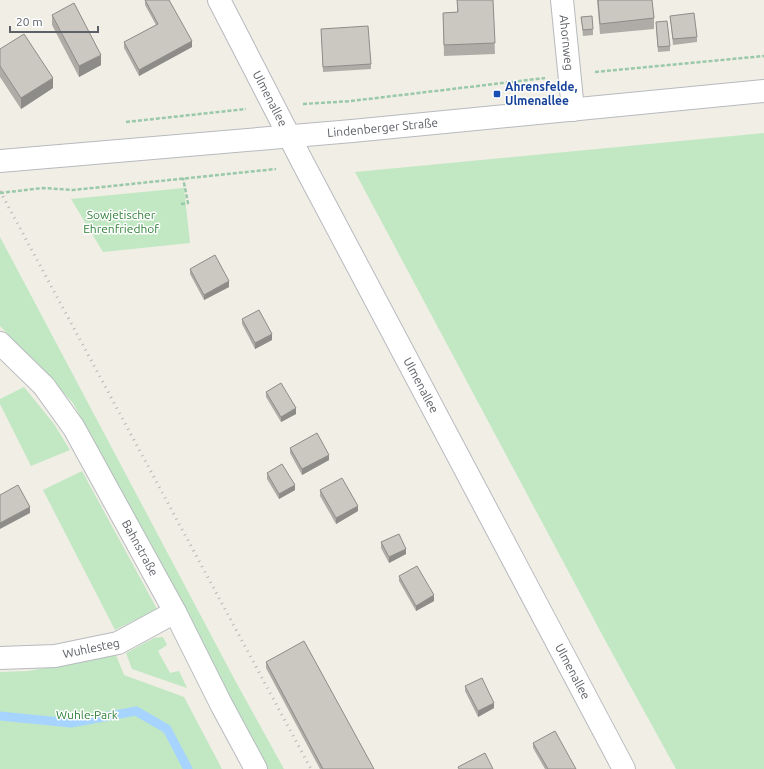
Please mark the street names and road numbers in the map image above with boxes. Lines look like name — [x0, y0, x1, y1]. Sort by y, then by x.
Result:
street label: Ahornweg — [558, 14, 576, 71]
street label: Ulmenallee — [251, 68, 290, 129]
street label: Lindenberger Straße — [327, 116, 438, 139]
street label: Ulmenallee — [401, 355, 441, 415]
street label: Bahnstraße — [120, 517, 161, 578]
street label: Wuhlesteg — [61, 636, 121, 660]
street label: Ulmenallee — [553, 641, 593, 701]

